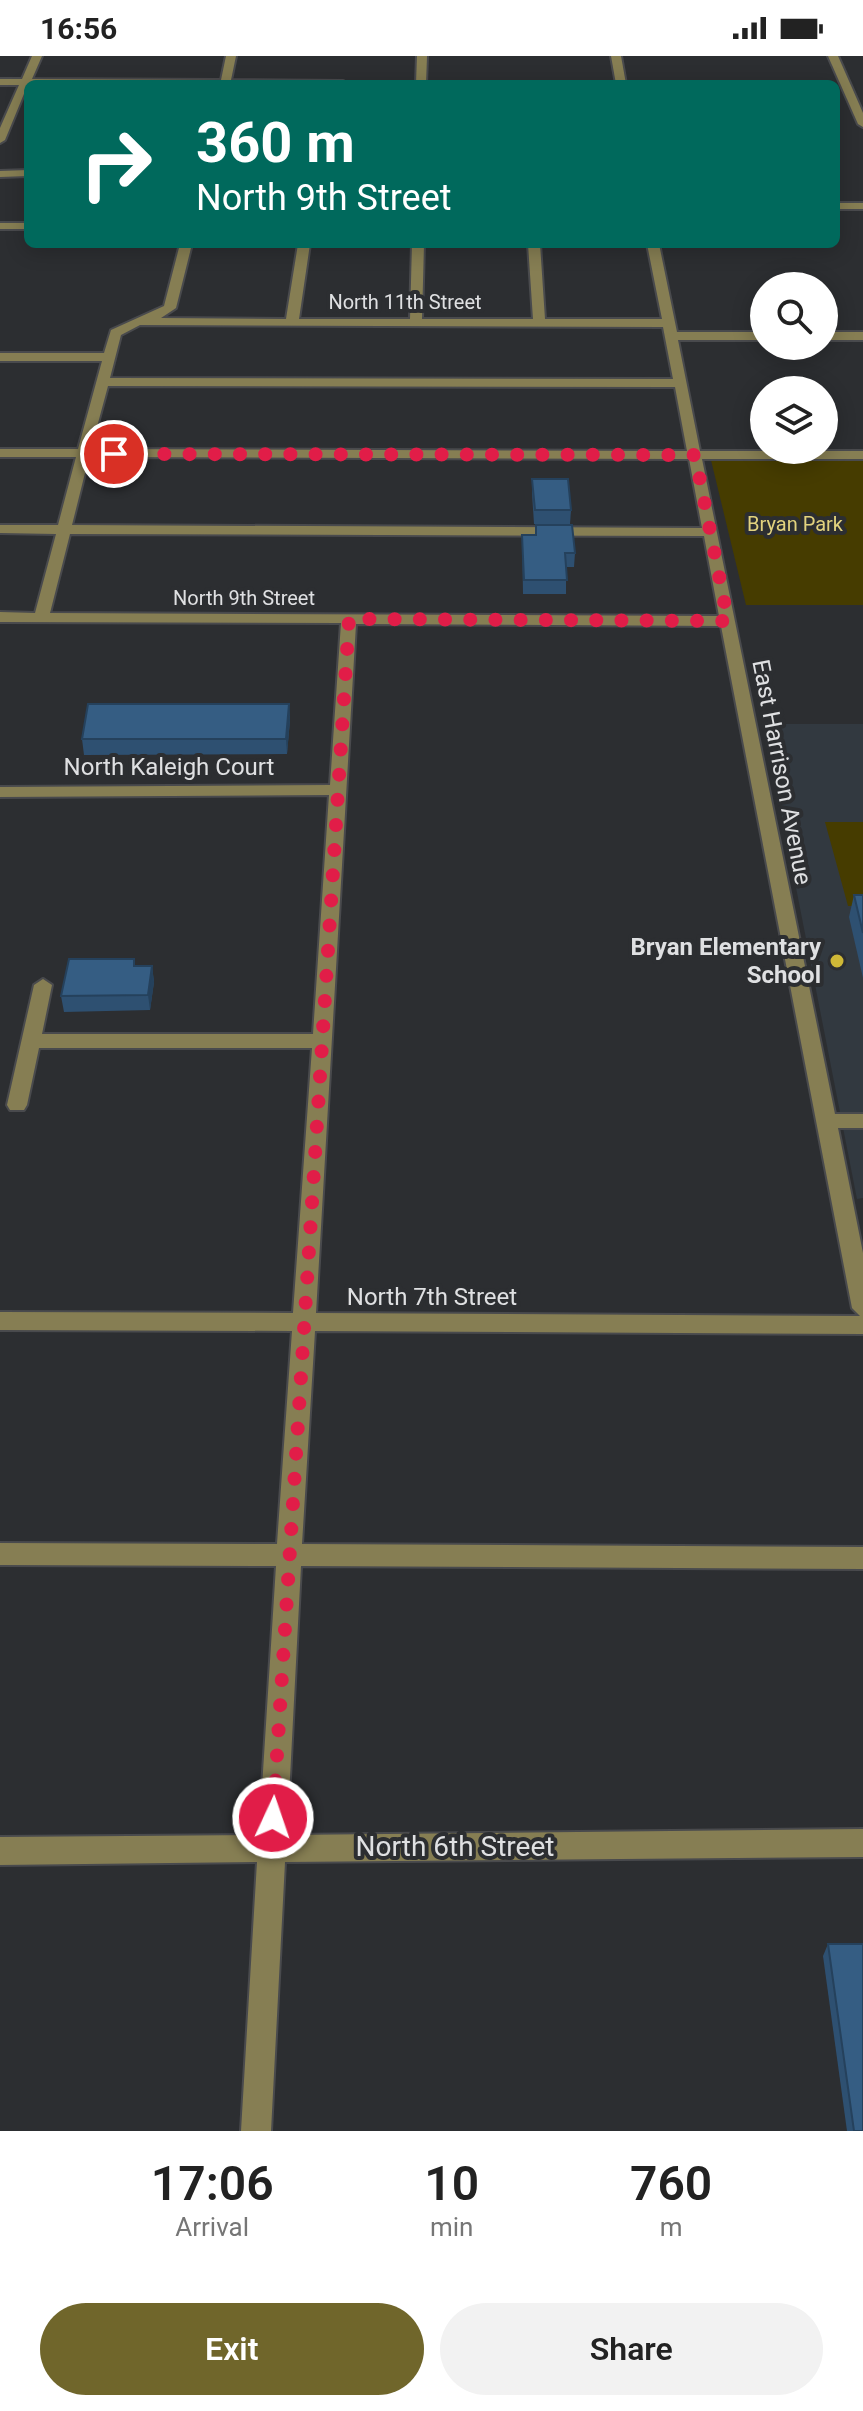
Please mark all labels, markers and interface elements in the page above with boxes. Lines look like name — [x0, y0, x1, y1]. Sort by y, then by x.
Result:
text: 16:56 — [40, 11, 117, 46]
text: 360 m — [196, 110, 355, 176]
icon: right — [64, 112, 168, 216]
text: North 9th Street — [196, 177, 452, 219]
map controls — [750, 272, 838, 464]
button: search — [750, 272, 838, 360]
street label: North 11th Street — [328, 290, 482, 314]
button: layers — [750, 376, 838, 464]
pin — [80, 420, 148, 488]
icon: arrive — [92, 432, 136, 476]
park label: Bryan Park — [747, 512, 844, 536]
street label: North 9th Street — [173, 586, 315, 610]
street label: East Harrison Avenue — [746, 657, 818, 887]
street label: North Kaleigh Court — [64, 753, 275, 781]
place label: Bryan Elementary School — [630, 933, 822, 989]
marker: Bryan Elementary School — [828, 952, 846, 970]
street label: North 7th Street — [347, 1283, 517, 1311]
position arrow — [231, 1776, 315, 1860]
street label: North 6th Street — [356, 1830, 554, 1863]
text: 17:06 — [151, 2155, 274, 2212]
text: 10 — [424, 2155, 479, 2212]
text: 760 — [630, 2155, 712, 2212]
text: Arrival — [175, 2212, 249, 2242]
text: min — [430, 2212, 473, 2242]
text: m — [660, 2212, 682, 2242]
button: Exit — [40, 2303, 424, 2395]
button: Share — [440, 2303, 823, 2395]

